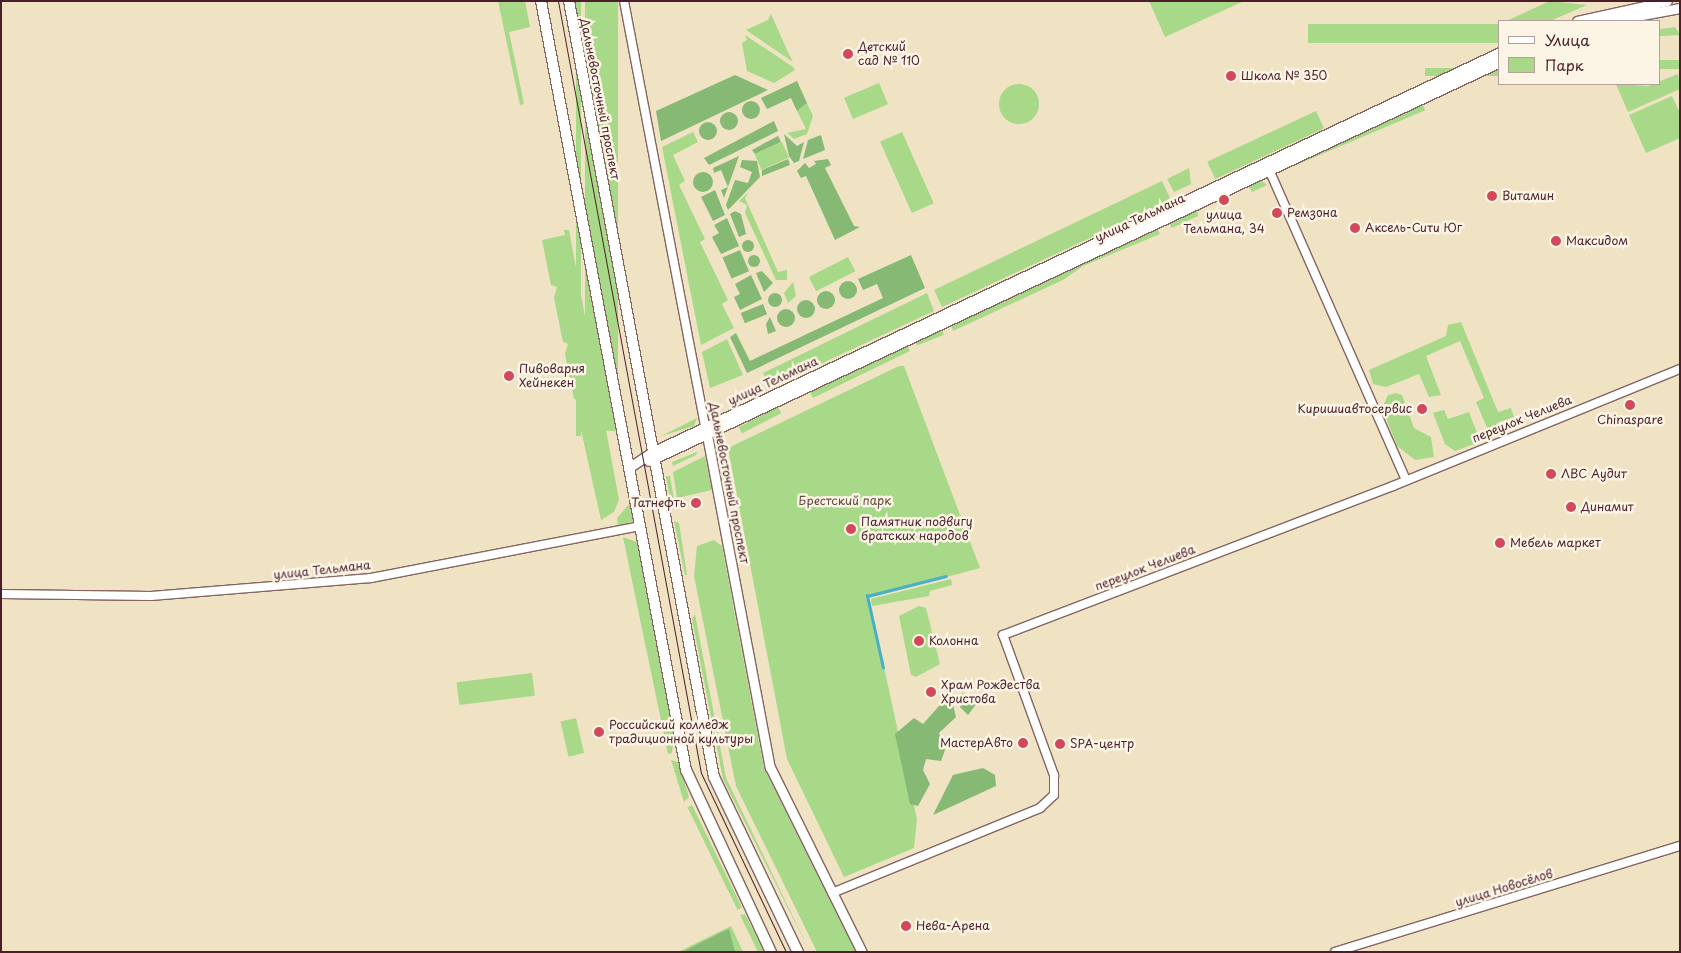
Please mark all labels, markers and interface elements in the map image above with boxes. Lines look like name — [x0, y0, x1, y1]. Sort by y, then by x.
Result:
street label: Дальневосточный проспект — [577, 17, 623, 181]
legend — [1498, 20, 1661, 85]
text: Улица — [1545, 28, 1590, 51]
place label: Детский сад № 110 — [858, 40, 920, 68]
marker: Детский сад № 110 — [842, 48, 854, 60]
text: Парк — [1545, 53, 1584, 76]
place label: Школа № 350 — [1241, 69, 1328, 83]
marker: Школа № 350 — [1225, 70, 1237, 82]
place label: Витамин — [1502, 189, 1554, 203]
marker: Витамин — [1486, 190, 1498, 202]
street label: улица Тельмана — [1092, 191, 1188, 245]
marker: улица Тельмана, 34 — [1218, 194, 1230, 206]
place label: Ремзона — [1287, 206, 1338, 220]
marker: Ремзона — [1271, 207, 1283, 219]
place label: улица Тельмана, 34 — [1183, 208, 1265, 236]
place label: Аксель-Сити Юг — [1365, 221, 1463, 235]
marker: Аксель-Сити Юг — [1349, 222, 1361, 234]
place label: Максидом — [1566, 234, 1628, 248]
marker: Максидом — [1550, 235, 1562, 247]
street label: улица Тельмана — [725, 354, 821, 408]
place label: Пивоварня Хейнекен — [519, 362, 585, 390]
marker: Пивоварня Хейнекен — [503, 370, 515, 382]
street label: переулок Челиева — [1470, 392, 1574, 446]
marker: Chinaspare — [1624, 399, 1636, 411]
street label: Дальневосточный проспект — [706, 401, 752, 565]
place label: Киришиавтосервис — [1298, 402, 1412, 416]
marker: Киришиавтосервис — [1416, 403, 1428, 415]
place label: Chinaspare — [1597, 413, 1663, 427]
place label: ЛВС Аудит — [1561, 467, 1627, 481]
marker: ЛВС Аудит — [1545, 468, 1557, 480]
park label: Брестский парк — [798, 494, 892, 508]
place label: Татнефть — [631, 496, 686, 510]
marker: Татнефть — [690, 497, 702, 509]
place label: Динамит — [1581, 500, 1634, 514]
marker: Динамит — [1565, 501, 1577, 513]
place label: Памятник подвигу братских народов — [861, 515, 973, 543]
marker: Памятник подвигу братских народов — [845, 523, 857, 535]
place label: Мебель маркет — [1510, 536, 1601, 550]
marker: Мебель маркет — [1494, 537, 1506, 549]
street label: переулок Челиева — [1093, 542, 1197, 594]
street label: улица Тельмана — [272, 558, 372, 582]
place label: Колонна — [929, 634, 978, 648]
marker: Колонна — [913, 635, 925, 647]
place label: Храм Рождества Христова — [941, 678, 1040, 706]
marker: Храм Рождества Христова — [925, 686, 937, 698]
place label: Российский колледж традиционной культуры — [609, 718, 753, 746]
marker: Российский колледж традиционной культуры — [593, 726, 605, 738]
place label: МастерАвто — [940, 736, 1013, 750]
marker: МастерАвто — [1017, 737, 1029, 749]
place label: SPA-центр — [1070, 737, 1134, 751]
marker: SPA-центр — [1054, 738, 1066, 750]
street label: улица Новосёлов — [1453, 866, 1555, 910]
place label: Нева-Арена — [916, 919, 990, 933]
marker: Нева-Арена — [900, 920, 912, 932]

